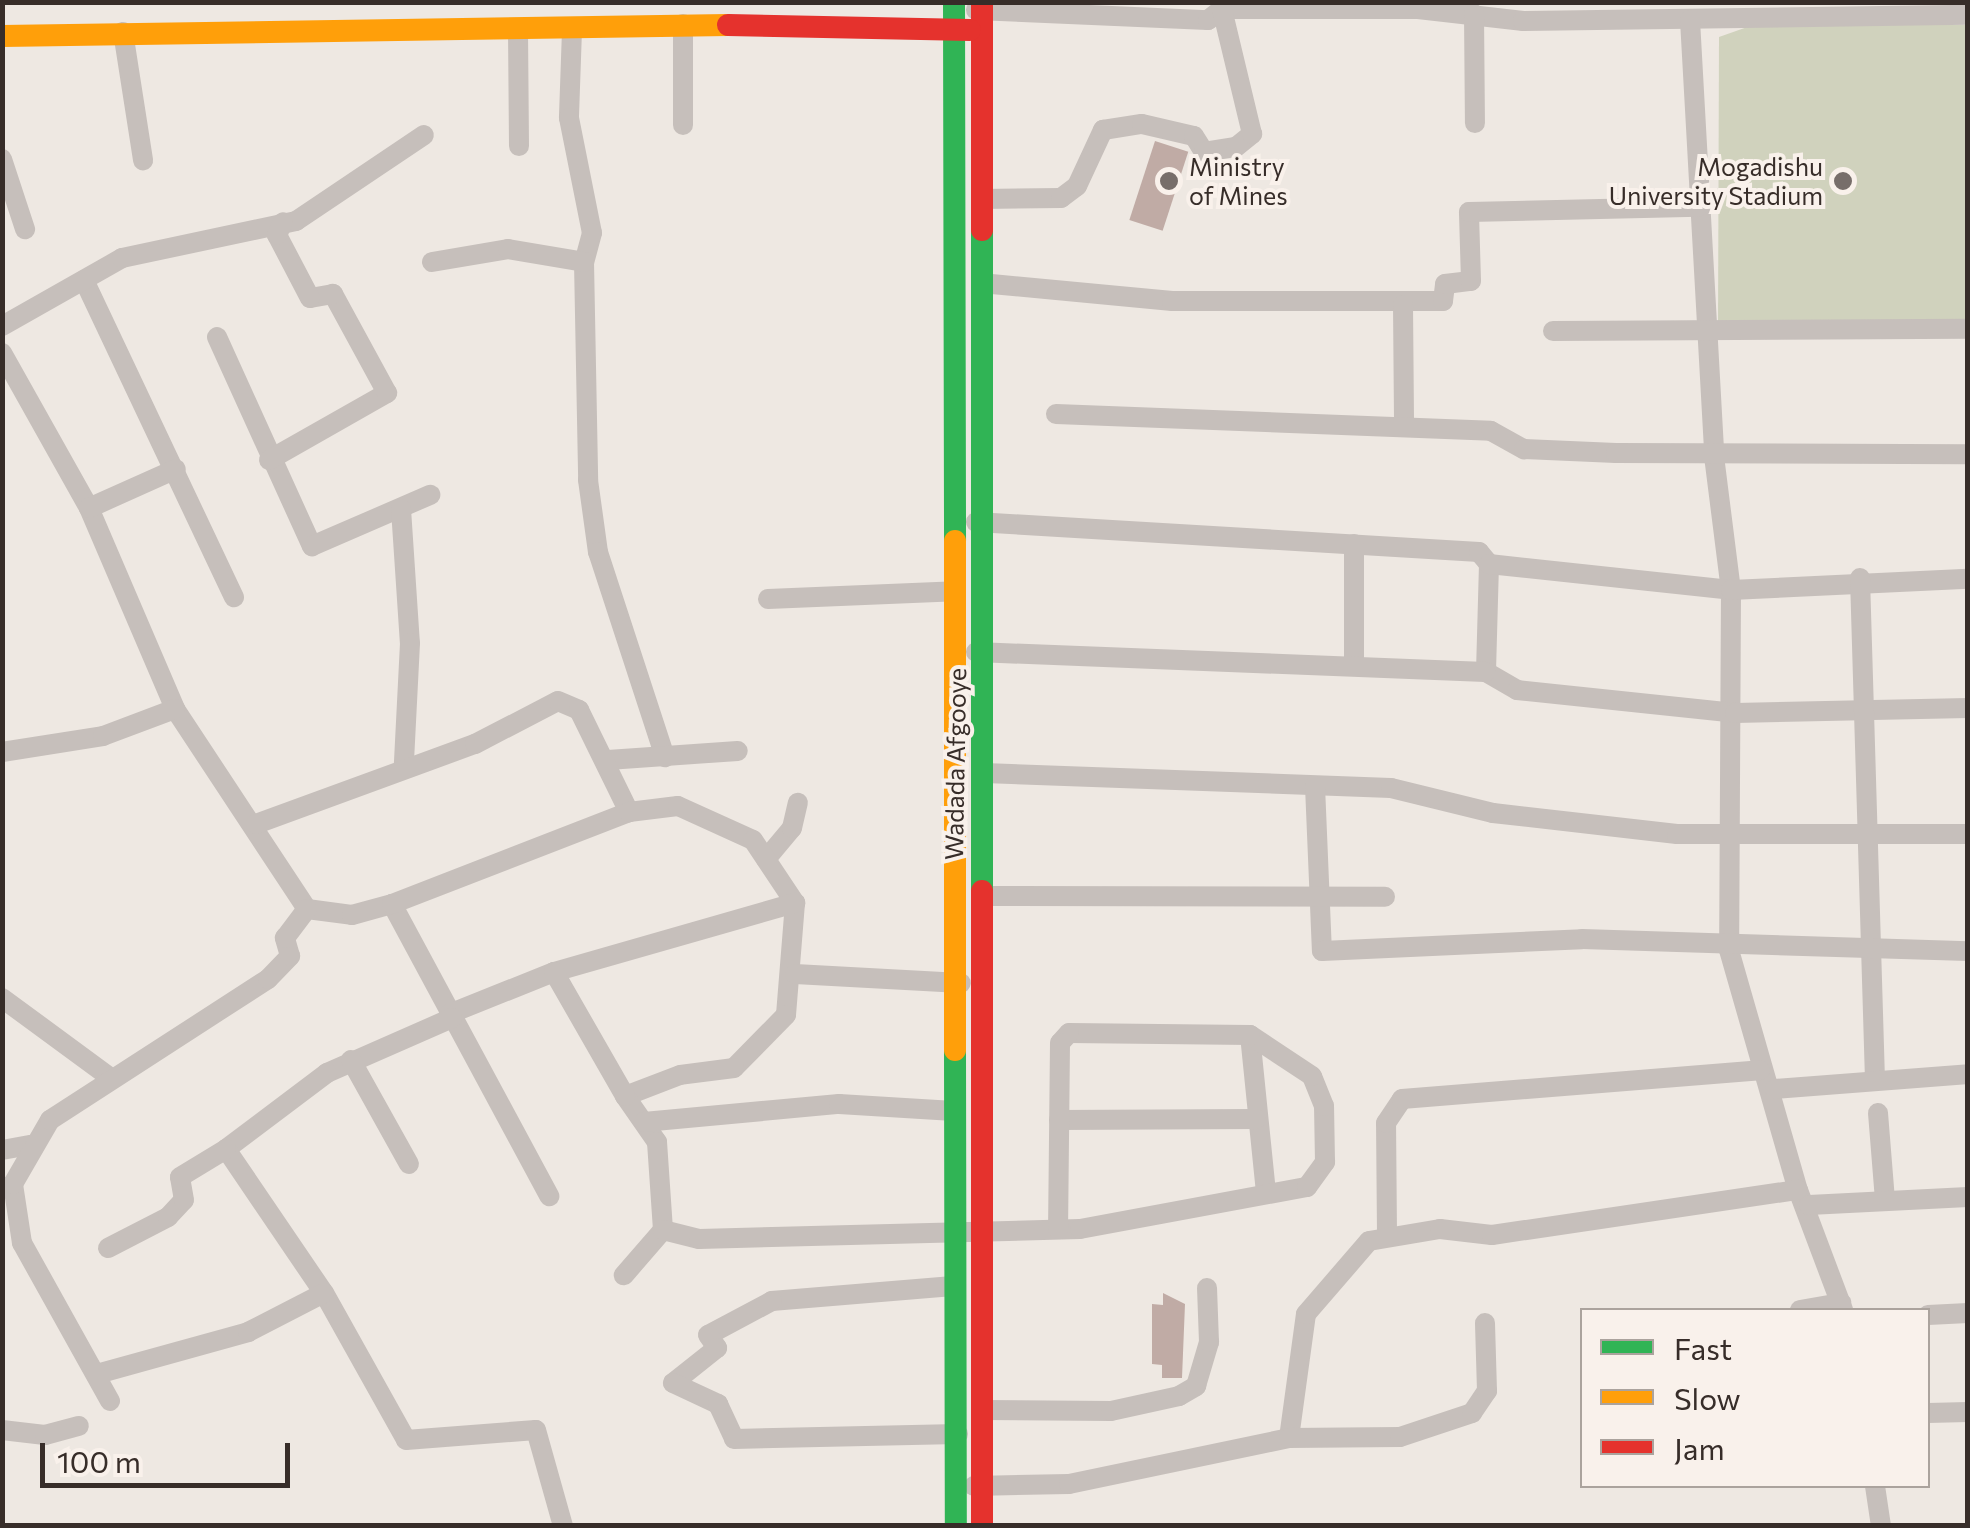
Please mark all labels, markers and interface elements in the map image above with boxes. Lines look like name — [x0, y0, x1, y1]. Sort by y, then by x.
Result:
place label: Ministry of Mines — [1189, 152, 1288, 211]
place label: Mogadishu University Stadium — [1609, 152, 1823, 211]
marker: Ministry of Mines — [1158, 170, 1180, 192]
marker: Mogadishu University Stadium — [1832, 170, 1854, 192]
street label: Wadada Afgooye — [938, 668, 972, 860]
legend — [1580, 1308, 1930, 1488]
text: Fast — [1674, 1329, 1732, 1366]
text: Slow — [1674, 1379, 1741, 1416]
scale bar — [45, 1423, 295, 1485]
text: Jam — [1674, 1429, 1725, 1466]
text: 100 m — [57, 1442, 141, 1479]

